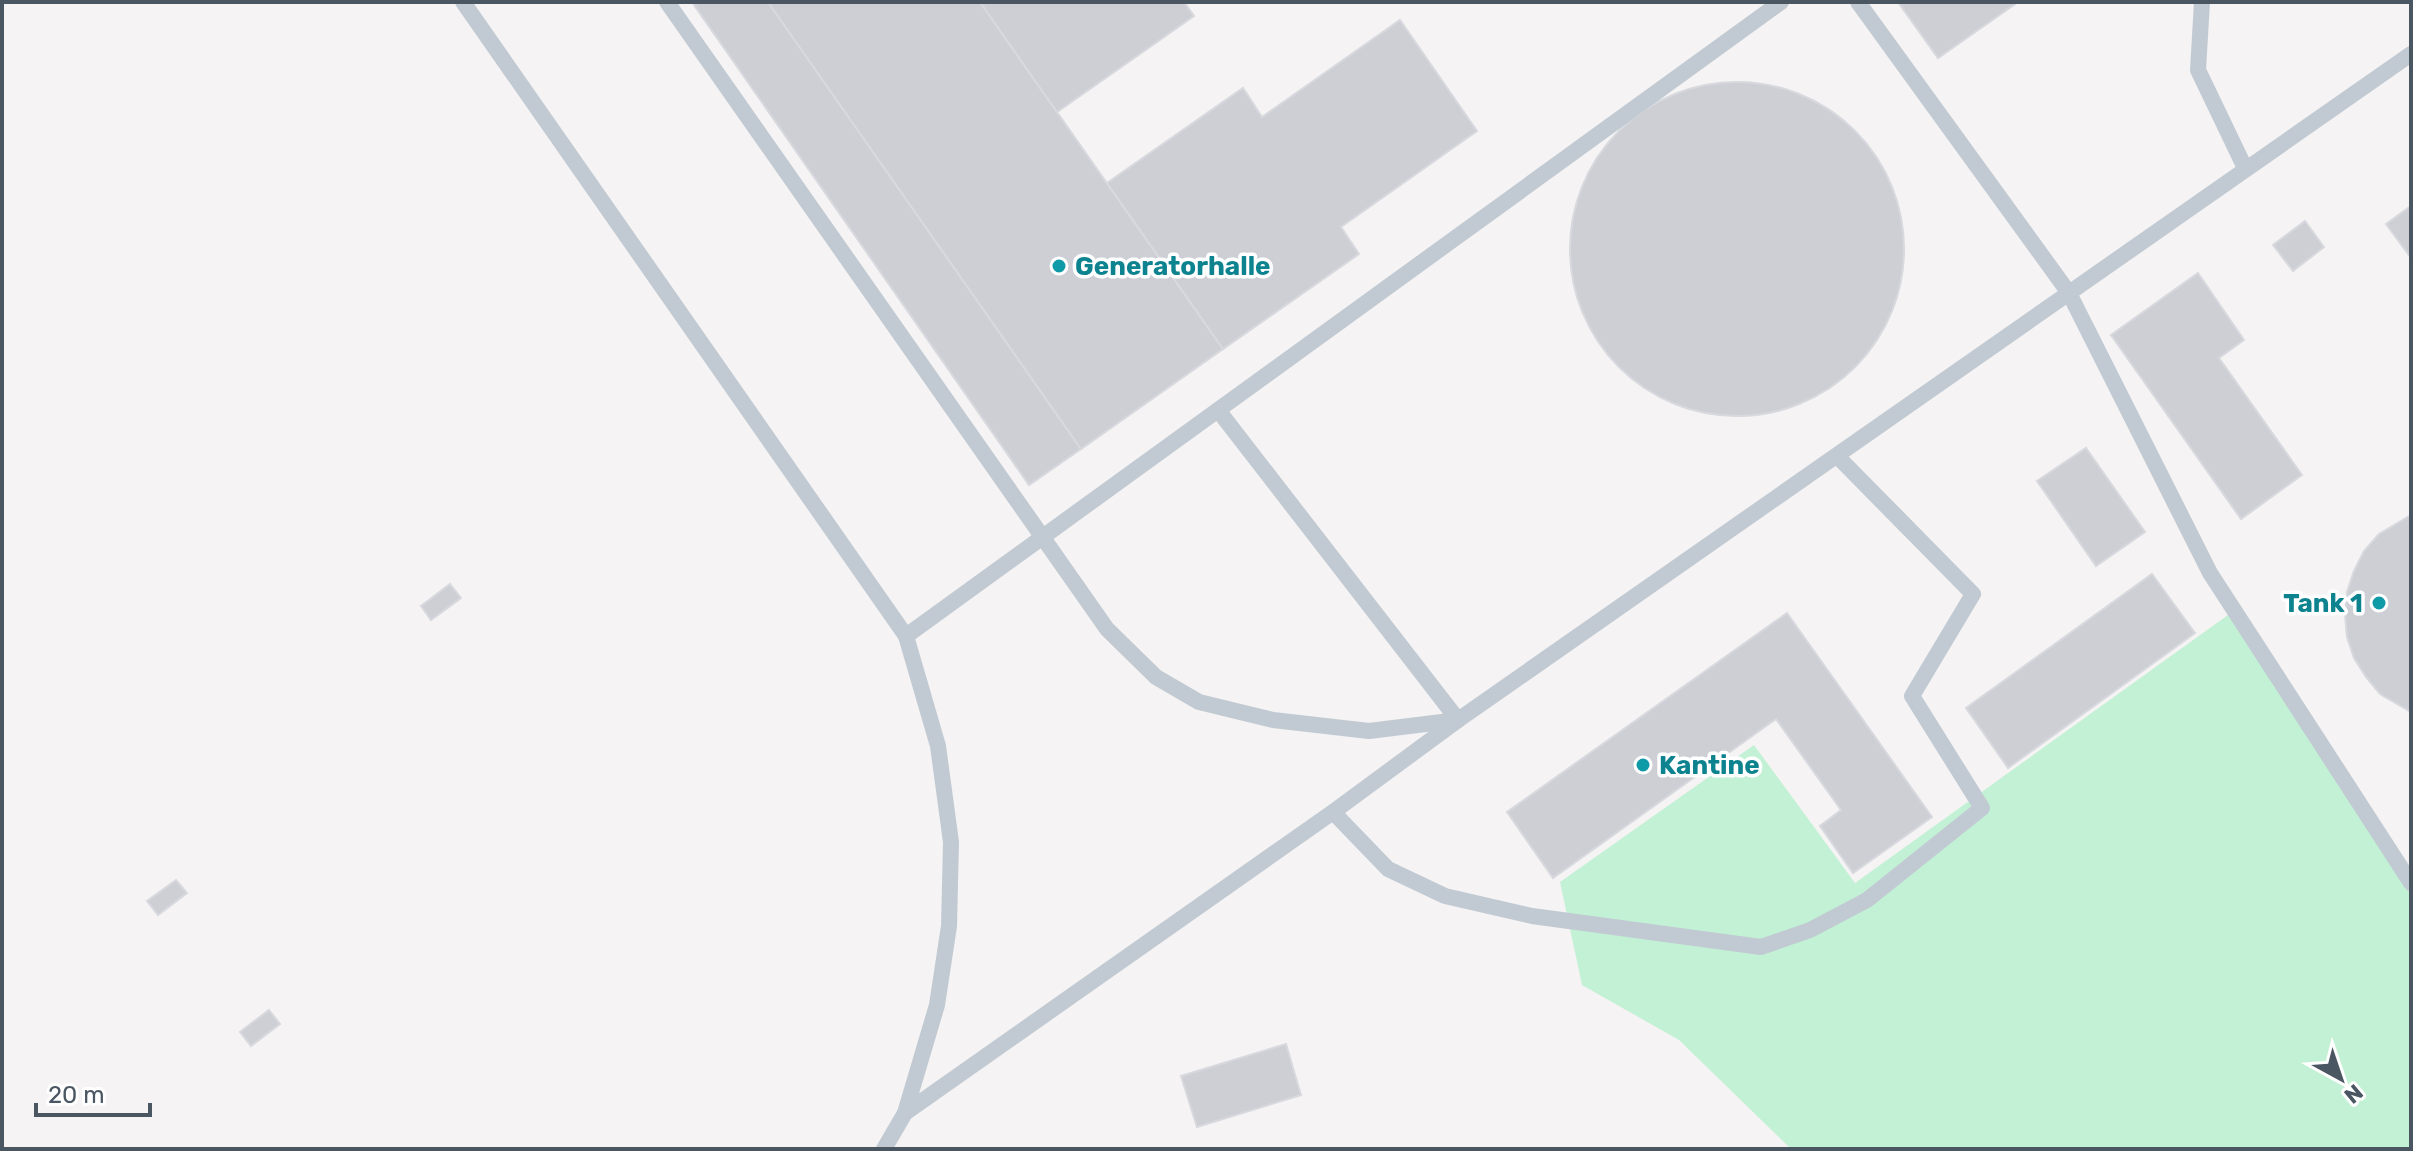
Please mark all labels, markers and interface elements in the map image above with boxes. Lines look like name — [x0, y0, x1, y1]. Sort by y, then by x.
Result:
place label: Generatorhalle — [1075, 251, 1271, 282]
marker: Generatorhalle — [1050, 257, 1068, 275]
place label: Tank 1 — [2283, 588, 2363, 619]
marker: Tank 1 — [2370, 594, 2388, 612]
place label: Kantine — [1659, 750, 1760, 781]
marker: Kantine — [1634, 756, 1652, 774]
north arrow — [2301, 1039, 2381, 1119]
scale bar — [36, 1067, 150, 1117]
text: N — [2339, 1079, 2368, 1109]
text: 20 m — [48, 1081, 105, 1109]

